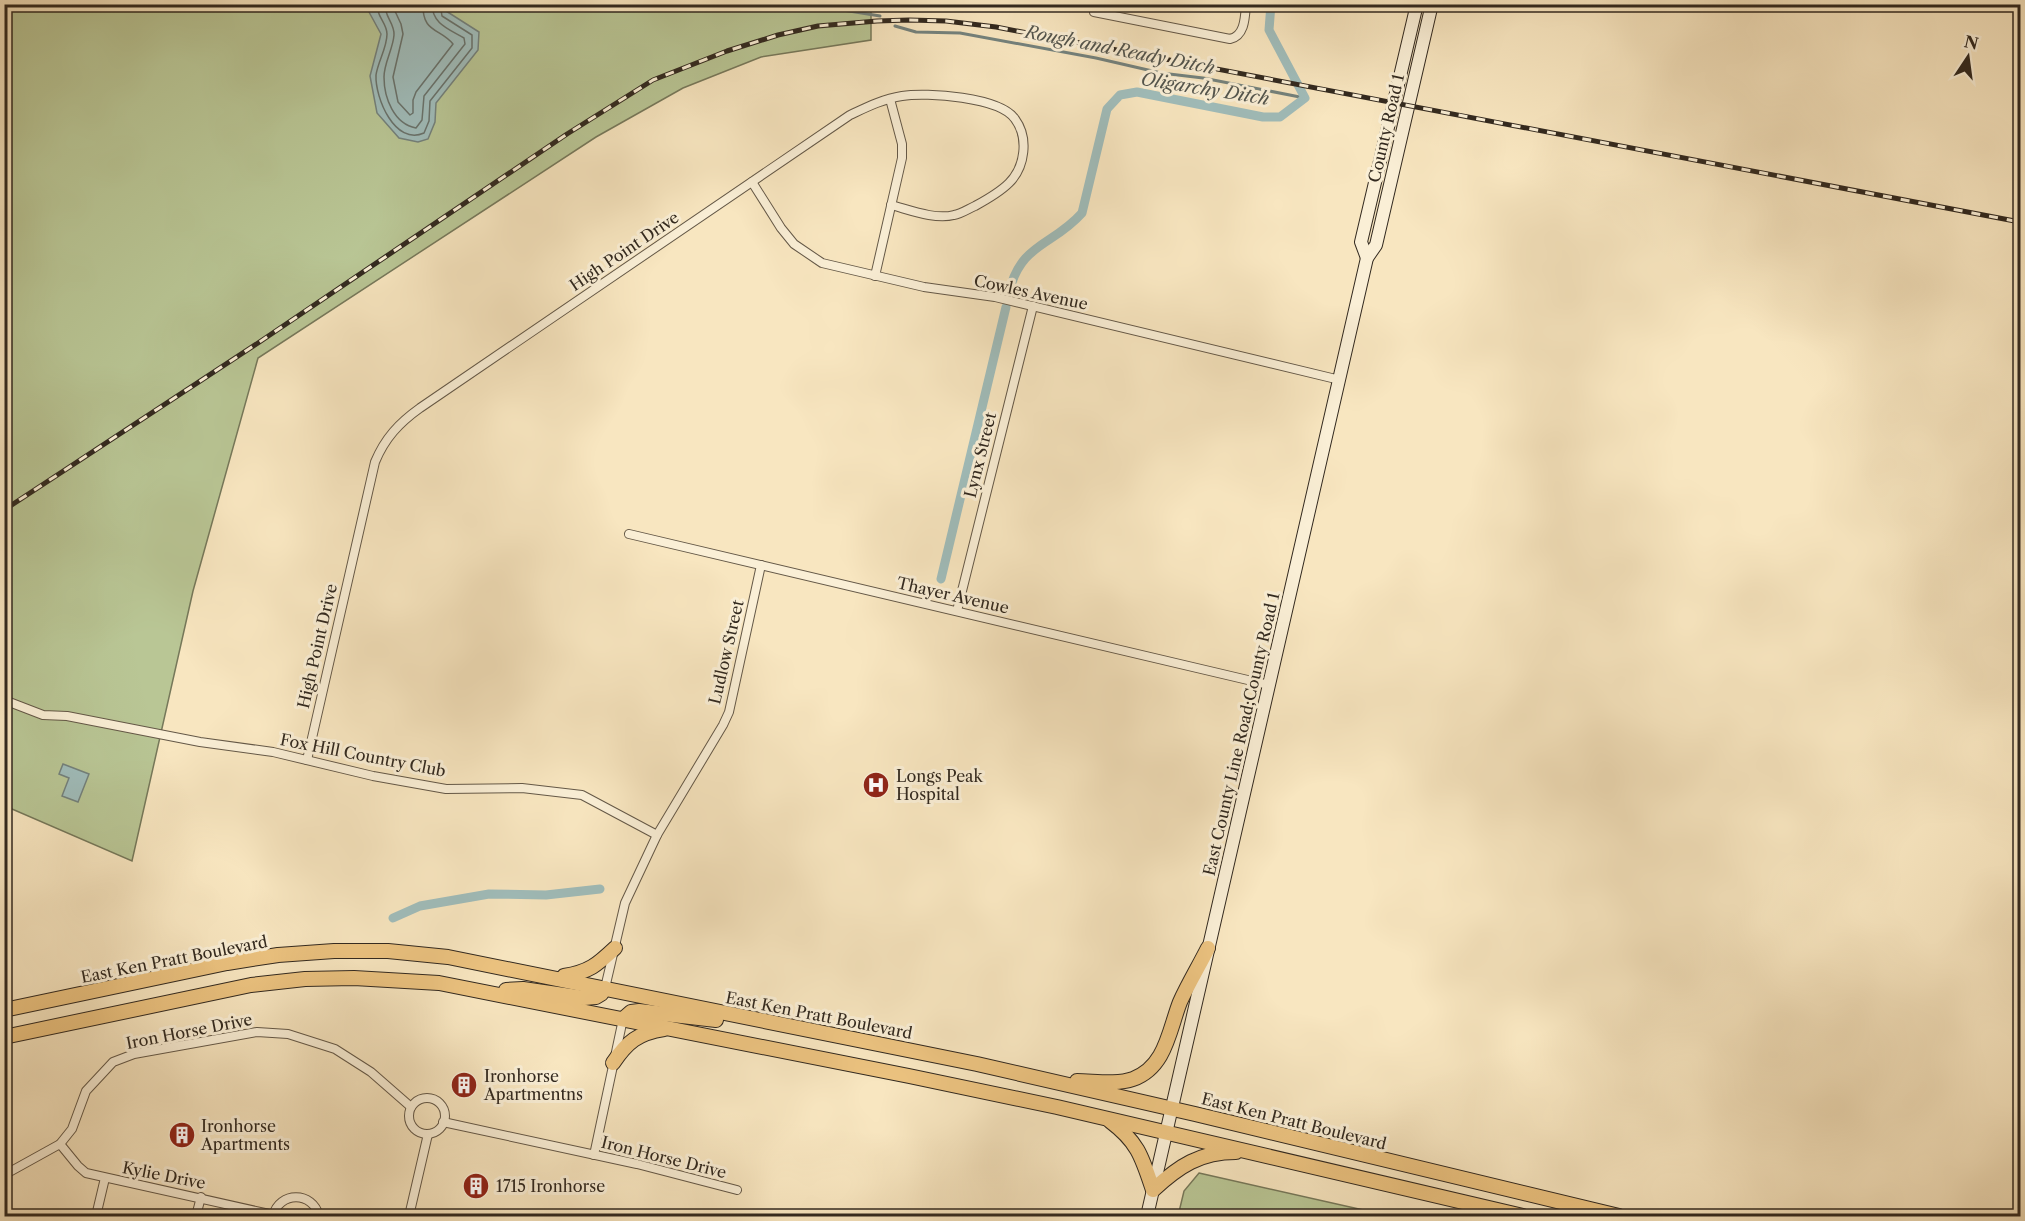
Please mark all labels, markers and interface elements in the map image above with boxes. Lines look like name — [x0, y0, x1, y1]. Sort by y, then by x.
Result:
water label: Rough and Ready Ditch — [1021, 20, 1217, 79]
north arrow — [1938, 27, 1998, 87]
text: N — [1962, 31, 1980, 54]
water label: Oligarchy Ditch — [1139, 68, 1271, 110]
street label: County Road 1 — [1364, 71, 1408, 184]
street label: High Point Drive — [565, 207, 683, 295]
street label: Cowles Avenue — [972, 270, 1090, 314]
street label: Lynx Street — [960, 410, 1000, 500]
street label: Thayer Avenue — [895, 572, 1011, 618]
street label: High Point Drive — [293, 582, 341, 710]
street label: East County Line Road;County Road 1 — [1199, 590, 1283, 878]
street label: Ludlow Street — [704, 598, 748, 706]
street label: Fox Hill Country Club — [278, 729, 448, 781]
place label: Longs Peak Hospital — [896, 766, 984, 804]
hospital icon: Longs Peak Hospital — [861, 770, 891, 800]
street label: East Ken Pratt Boulevard — [79, 931, 269, 987]
street label: East Ken Pratt Boulevard — [724, 987, 914, 1043]
street label: Iron Horse Drive — [124, 1009, 254, 1053]
place label: Ironhorse Apartmentns — [483, 1066, 583, 1104]
building icon: Ironhorse Apartmentns — [449, 1070, 479, 1100]
street label: East Ken Pratt Boulevard — [1199, 1088, 1389, 1154]
place label: Ironhorse Apartments — [200, 1116, 290, 1154]
building icon: Ironhorse Apartments — [167, 1120, 197, 1150]
street label: Iron Horse Drive — [599, 1132, 729, 1182]
street label: Kylie Drive — [121, 1157, 207, 1193]
building icon: 1715 Ironhorse — [461, 1171, 491, 1201]
place label: 1715 Ironhorse — [496, 1176, 605, 1196]

